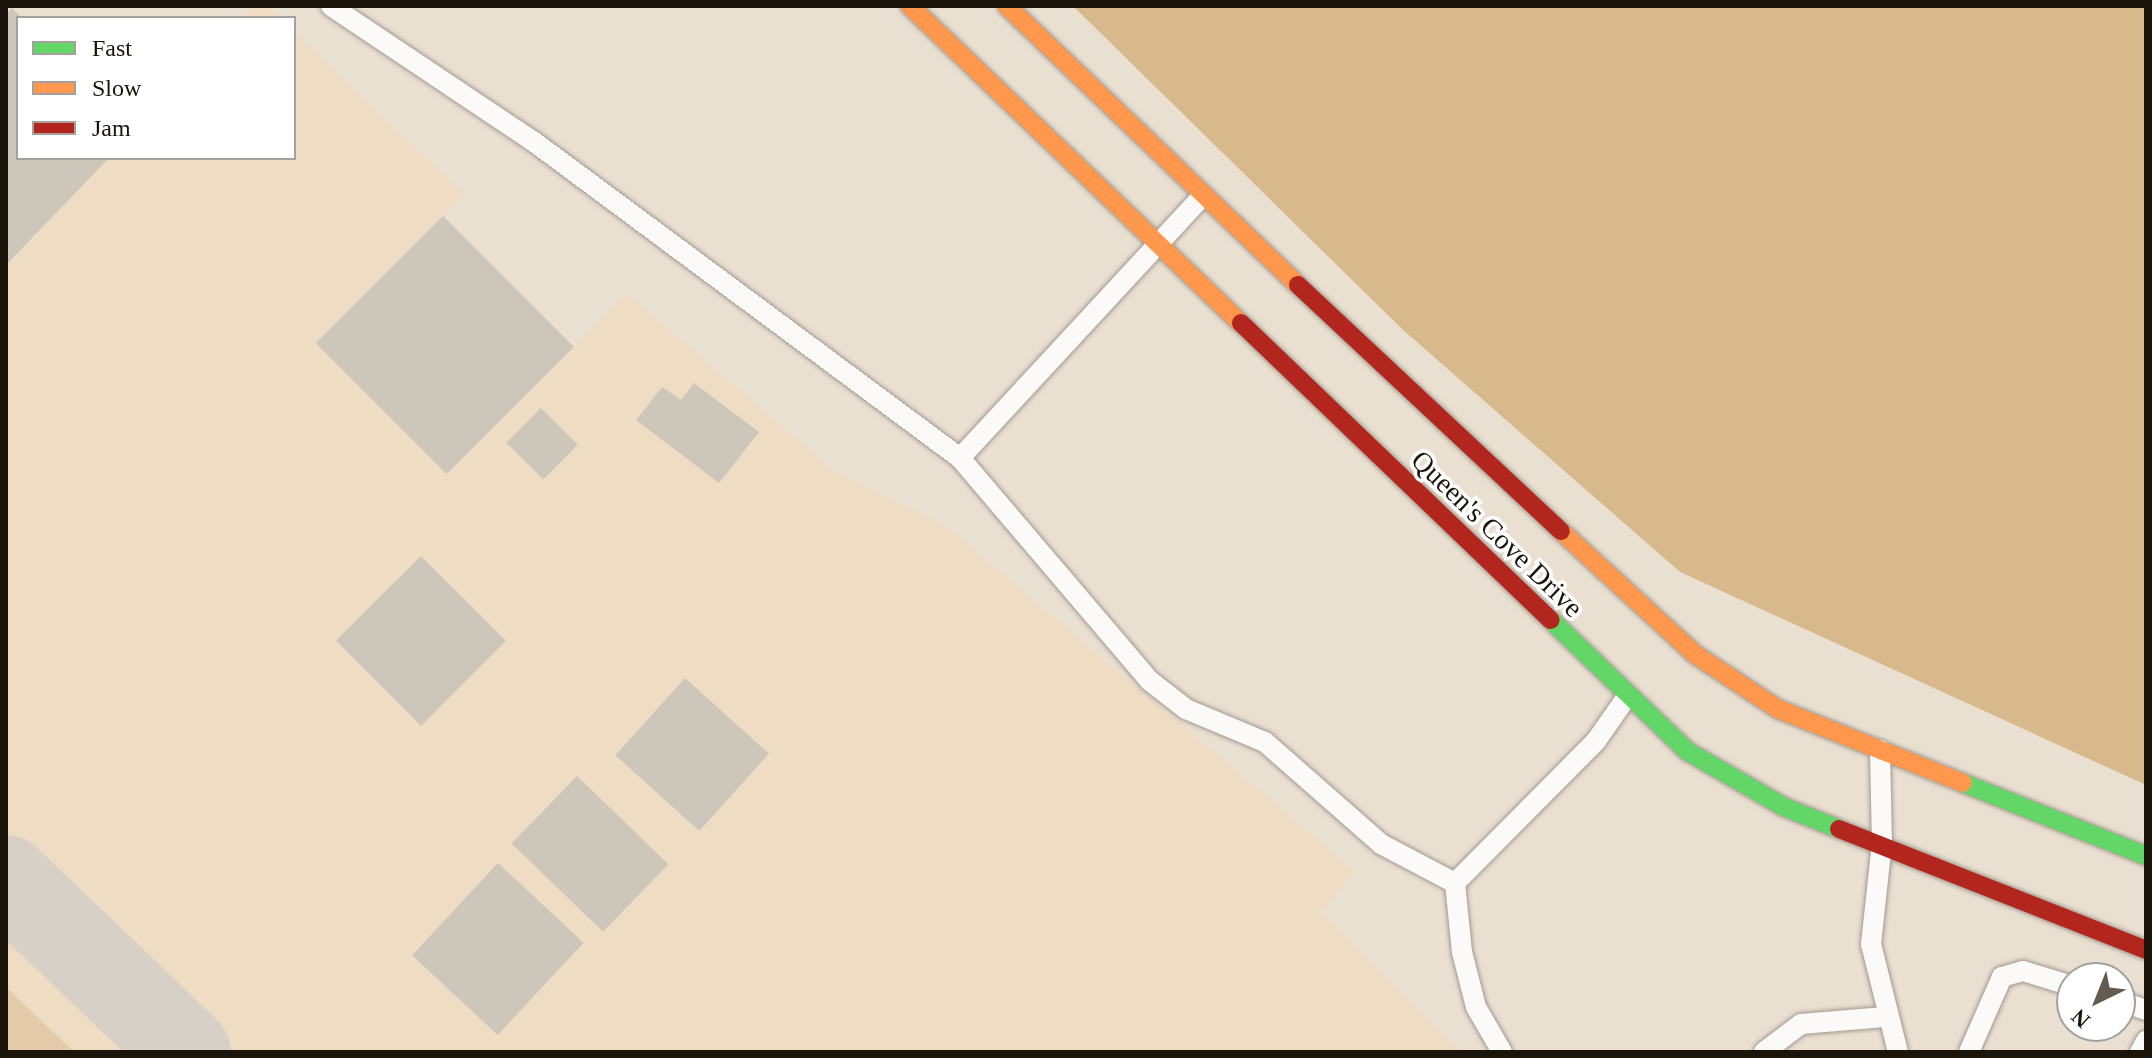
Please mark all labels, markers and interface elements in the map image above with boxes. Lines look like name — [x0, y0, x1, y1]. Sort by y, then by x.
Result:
legend — [16, 16, 296, 160]
text: Fast — [92, 35, 132, 61]
text: Slow — [92, 75, 141, 101]
text: Jam — [92, 115, 131, 141]
street label: Queen's Cove Drive — [1404, 443, 1590, 625]
north arrow — [2056, 962, 2136, 1042]
text: N — [2066, 1004, 2095, 1033]

